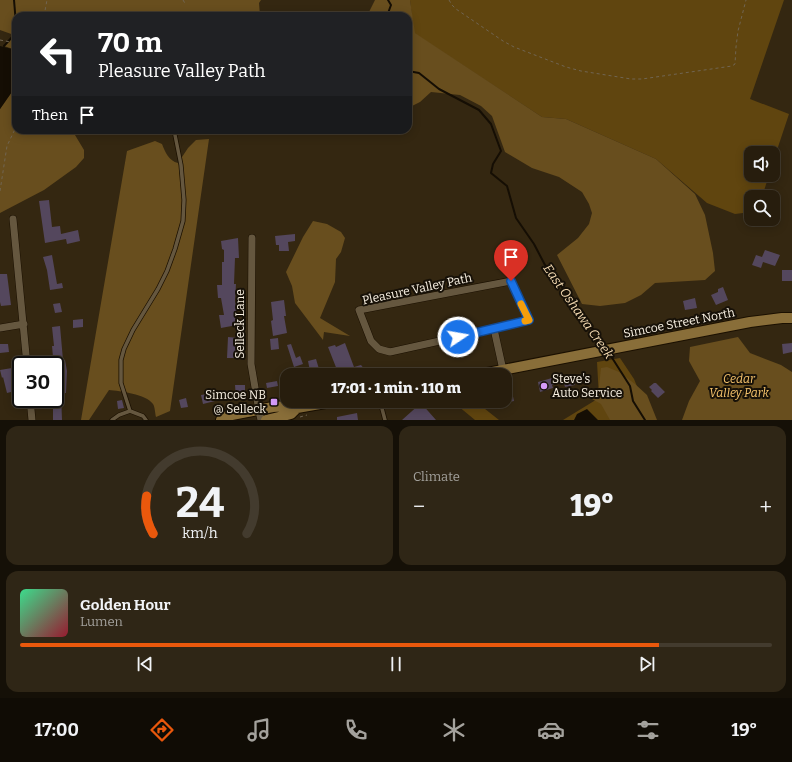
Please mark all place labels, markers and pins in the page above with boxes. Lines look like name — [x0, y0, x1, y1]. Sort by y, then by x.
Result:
pin — [494, 240, 528, 281]
place label: Steve's Auto Service — [552, 372, 622, 400]
marker: Steve's Auto Service — [539, 381, 549, 391]
place label: Simcoe NB @ Selleck — [205, 388, 266, 416]
marker: Simcoe NB @ Selleck — [269, 397, 279, 407]

